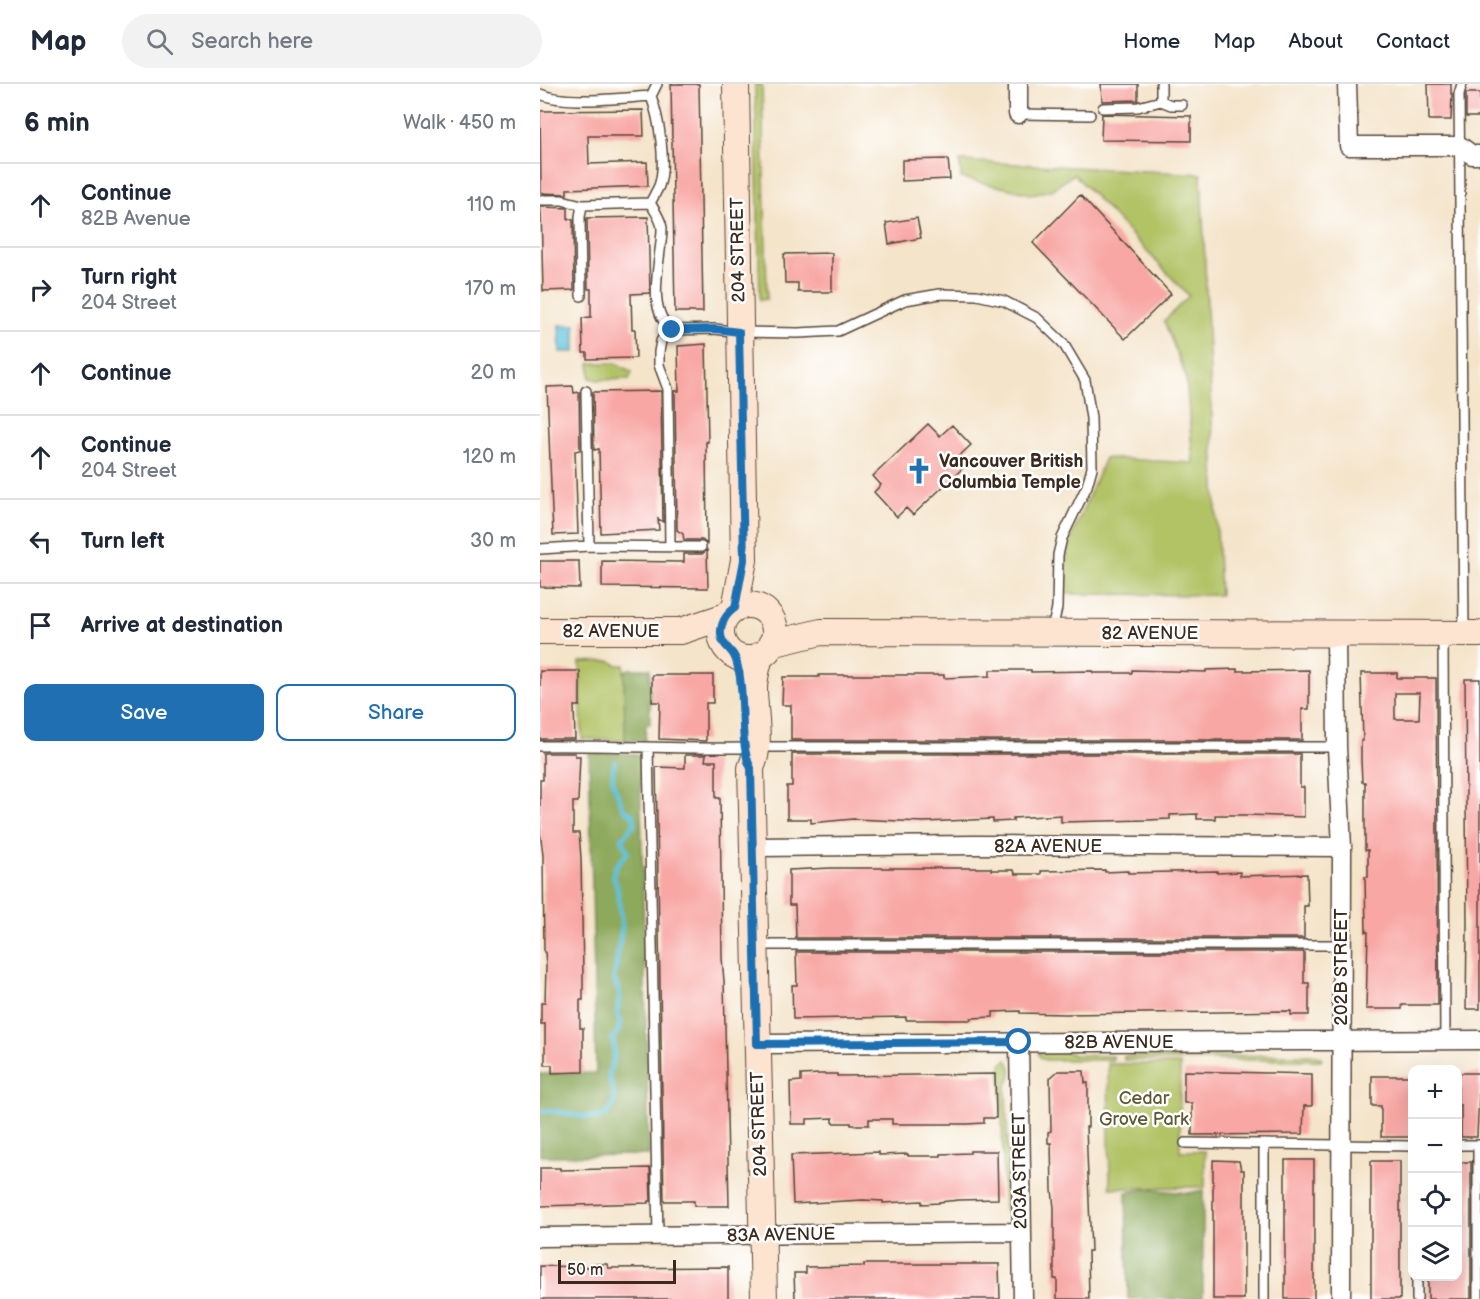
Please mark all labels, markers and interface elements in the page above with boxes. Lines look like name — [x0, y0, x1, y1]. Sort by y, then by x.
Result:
search box — [122, 14, 542, 68]
text: Map — [30, 25, 86, 58]
icon: search — [143, 25, 176, 58]
text: Search here — [191, 28, 313, 55]
text: Home — [1123, 29, 1180, 54]
text: Map — [1213, 29, 1255, 54]
text: About — [1288, 29, 1343, 54]
text: Contact — [1376, 29, 1450, 54]
text: 6 min — [24, 108, 90, 139]
text: Walk · 450 m — [403, 111, 516, 135]
text: Continue — [81, 180, 171, 207]
icon: ahead — [24, 189, 57, 222]
text: 110 m — [467, 193, 516, 217]
street label: 204 STREET — [727, 197, 749, 303]
text: 82B Avenue — [81, 207, 191, 231]
text: Turn right — [81, 264, 177, 291]
icon: right — [24, 273, 57, 306]
text: 170 m — [465, 277, 516, 301]
text: 204 Street — [81, 291, 177, 315]
route end — [658, 316, 684, 342]
icon: ahead — [24, 357, 57, 390]
text: Continue — [81, 360, 171, 387]
text: 20 m — [471, 361, 516, 385]
text: Continue — [81, 432, 171, 459]
icon: ahead — [24, 441, 57, 474]
text: 120 m — [463, 445, 516, 469]
place label: Vancouver British Columbia Temple — [939, 451, 1083, 493]
church icon: Vancouver British Columbia Temple — [904, 456, 934, 486]
text: 204 Street — [81, 459, 177, 483]
icon: left — [24, 525, 57, 558]
text: Turn left — [81, 528, 165, 555]
text: 30 m — [470, 529, 516, 553]
icon: arrive — [24, 609, 57, 642]
text: Arrive at destination — [81, 612, 283, 639]
street label: 82 AVENUE — [562, 621, 660, 642]
street label: 82 AVENUE — [1101, 623, 1199, 644]
button: Save — [24, 684, 264, 741]
button: Share — [276, 684, 516, 741]
street label: 82A AVENUE — [994, 836, 1102, 857]
street label: 202B STREET — [1331, 908, 1352, 1026]
route start — [1005, 1028, 1031, 1054]
street label: 82B AVENUE — [1064, 1032, 1174, 1053]
map controls — [1408, 1065, 1462, 1281]
button: + — [1408, 1065, 1462, 1119]
street label: 204 STREET — [747, 1071, 771, 1177]
park label: Cedar Grove Park — [1099, 1088, 1189, 1130]
street label: 203A STREET — [1008, 1112, 1032, 1229]
button: − — [1408, 1119, 1462, 1173]
button: locate — [1408, 1173, 1462, 1227]
street label: 83A AVENUE — [727, 1224, 836, 1246]
button: layers — [1408, 1227, 1462, 1281]
scale bar — [558, 1257, 676, 1284]
text: 50 m — [567, 1261, 603, 1280]

